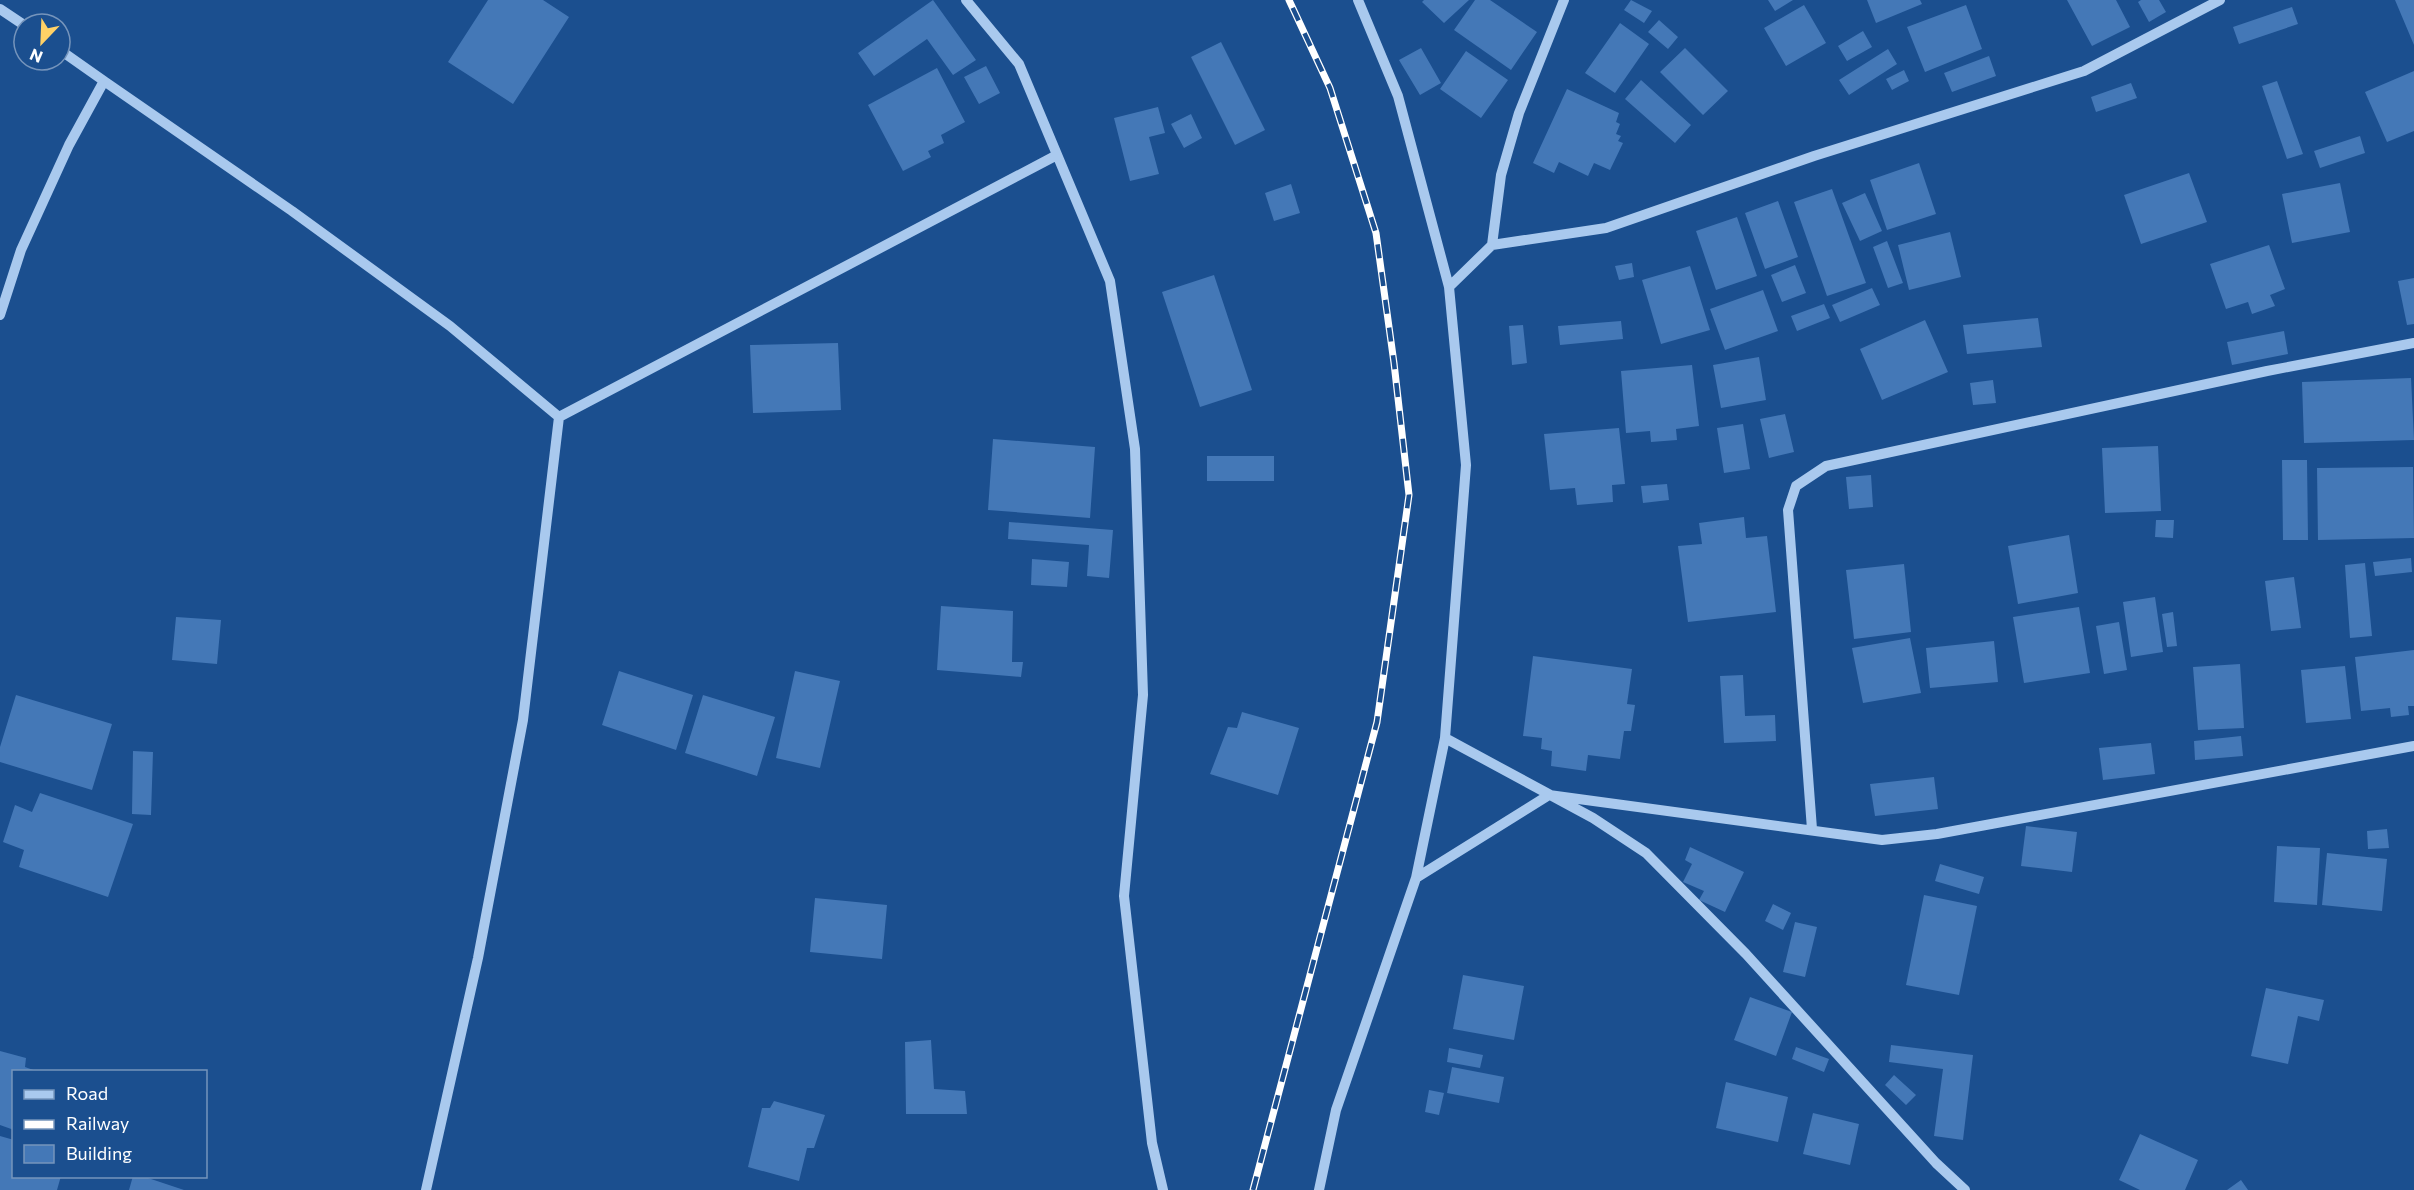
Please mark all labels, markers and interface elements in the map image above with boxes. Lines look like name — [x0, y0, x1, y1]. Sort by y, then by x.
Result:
north arrow — [12, 12, 72, 72]
text: N — [27, 45, 45, 67]
legend — [12, 1070, 207, 1178]
text: Road — [66, 1082, 108, 1104]
text: Railway — [66, 1112, 129, 1134]
text: Building — [66, 1142, 132, 1164]

